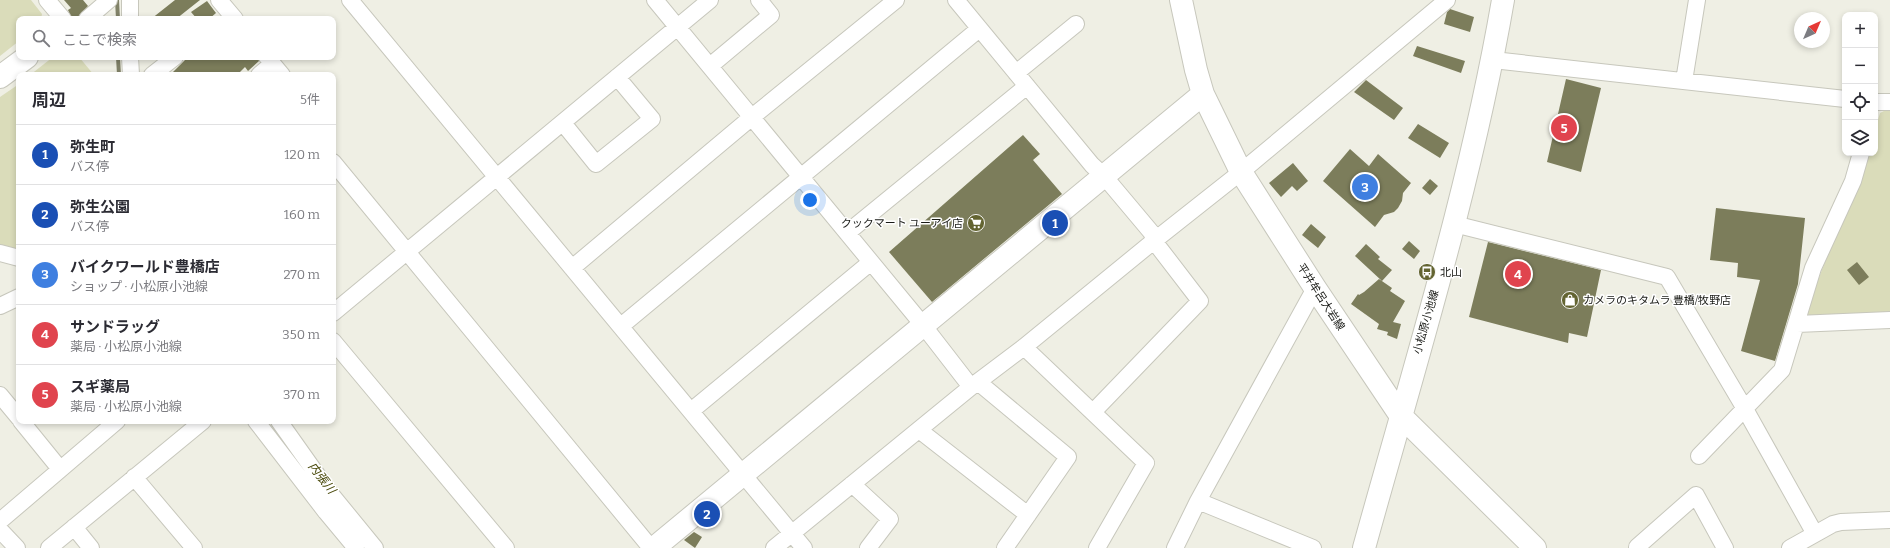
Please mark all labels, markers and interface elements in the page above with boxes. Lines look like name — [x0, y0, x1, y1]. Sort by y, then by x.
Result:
north arrow — [1794, 12, 1830, 48]
map controls — [1842, 12, 1878, 156]
button: + — [1842, 12, 1878, 48]
search box — [16, 16, 336, 60]
icon: search — [30, 27, 52, 49]
text: ここで検索 — [62, 31, 137, 49]
button: − — [1842, 48, 1878, 84]
button: locate — [1842, 84, 1878, 120]
text: 周辺 — [32, 90, 66, 111]
text: 5件 — [300, 92, 320, 107]
pin: 5 — [1551, 113, 1577, 143]
button: layers — [1842, 120, 1878, 156]
text: 弥生町 — [70, 138, 115, 156]
text: 1 — [42, 147, 48, 162]
text: 120 m — [284, 147, 320, 162]
text: バス停 — [70, 159, 109, 174]
pin: 3 — [1352, 172, 1378, 202]
your location — [800, 190, 820, 210]
text: 弥生公園 — [70, 198, 130, 216]
text: 2 — [41, 207, 49, 222]
text: 160 m — [284, 207, 320, 222]
pin: 1 — [1042, 208, 1068, 238]
supermarket icon: クックマート ユーアイ店 — [966, 213, 986, 233]
place label: クックマート ユーアイ店 — [841, 217, 963, 230]
text: バス停 — [70, 219, 109, 234]
text: バイクワールド豊橋店 — [70, 258, 220, 276]
pin: 4 — [1505, 259, 1531, 289]
street label: 平井牟呂大岩線 — [1295, 261, 1347, 333]
bus stop icon: 北山 — [1417, 262, 1437, 282]
place label: 北山 — [1440, 266, 1462, 279]
text: 3 — [41, 267, 49, 282]
text: 270 m — [283, 267, 320, 282]
text: ショップ · 小松原小池線 — [70, 279, 208, 294]
street label: 小松原小池線 — [1411, 288, 1441, 356]
shop icon: カメラのキタムラ 豊橋/牧野店 — [1560, 290, 1580, 310]
place label: カメラのキタムラ 豊橋/牧野店 — [1583, 294, 1731, 307]
text: サンドラッグ — [70, 318, 160, 336]
text: 4 — [41, 327, 49, 342]
text: 350 m — [282, 327, 320, 342]
text: 薬局 · 小松原小池線 — [70, 339, 182, 354]
text: スギ薬局 — [70, 378, 130, 396]
text: 5 — [41, 387, 49, 402]
text: 370 m — [283, 387, 320, 402]
text: 薬局 · 小松原小池線 — [70, 399, 182, 414]
water label: 内張川 — [305, 460, 340, 498]
pin: 2 — [694, 499, 720, 529]

